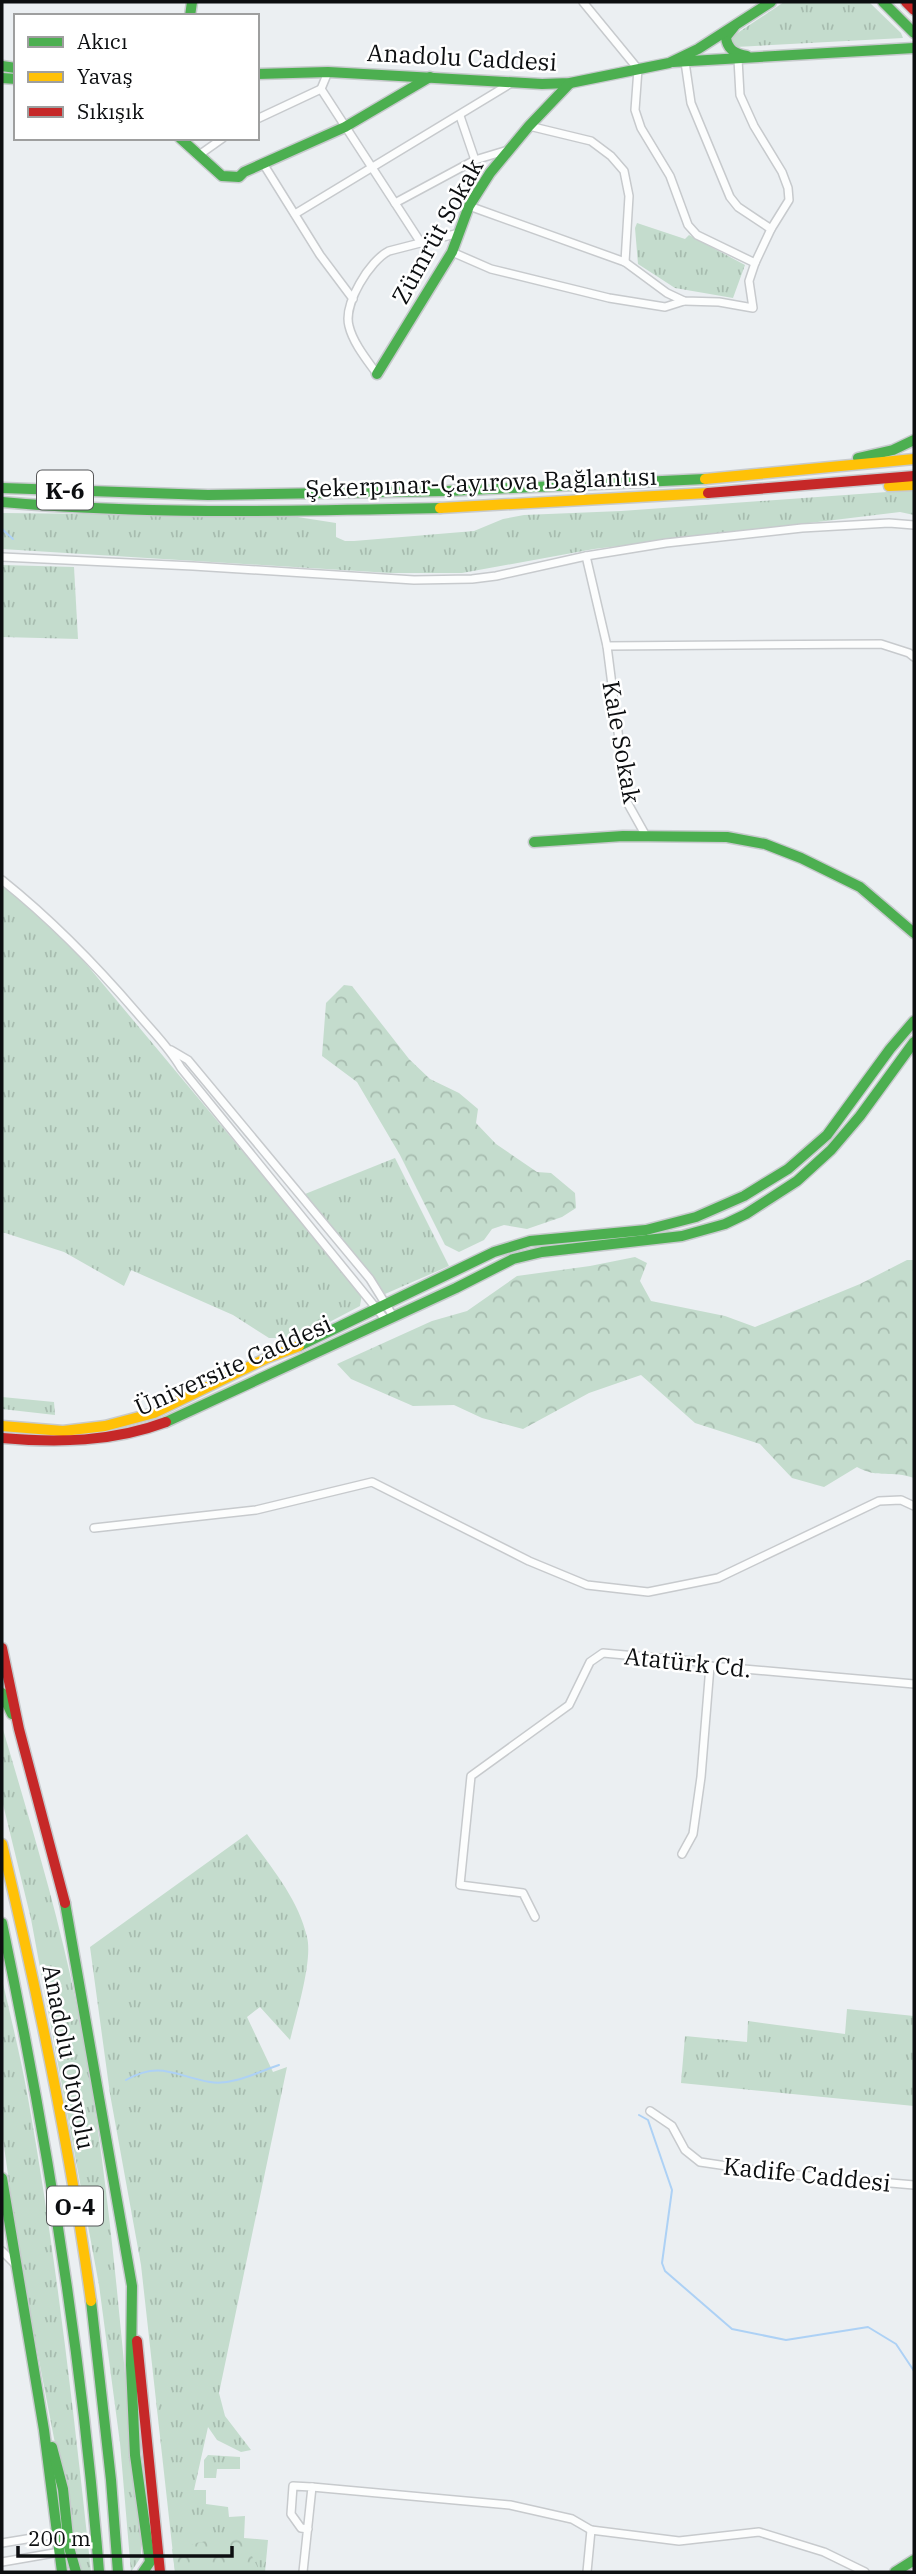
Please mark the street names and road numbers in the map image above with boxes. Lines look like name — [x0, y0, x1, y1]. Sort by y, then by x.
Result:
street label: Anadolu Caddesi — [366, 36, 558, 78]
street label: Zümrüt Sokak — [384, 153, 490, 309]
street label: Şekerpınar-Çayırova Bağlantısı — [305, 460, 657, 504]
road number: K-6 — [37, 470, 93, 510]
street label: Kale Sokak — [595, 678, 649, 806]
street label: Üniversite Caddesi — [129, 1307, 337, 1423]
street label: Atatürk Cd. — [623, 1639, 753, 1685]
street label: Anadolu Otoyolu — [35, 1962, 103, 2152]
street label: Kadife Caddesi — [722, 2149, 892, 2199]
road number: O-4 — [47, 2186, 103, 2226]

